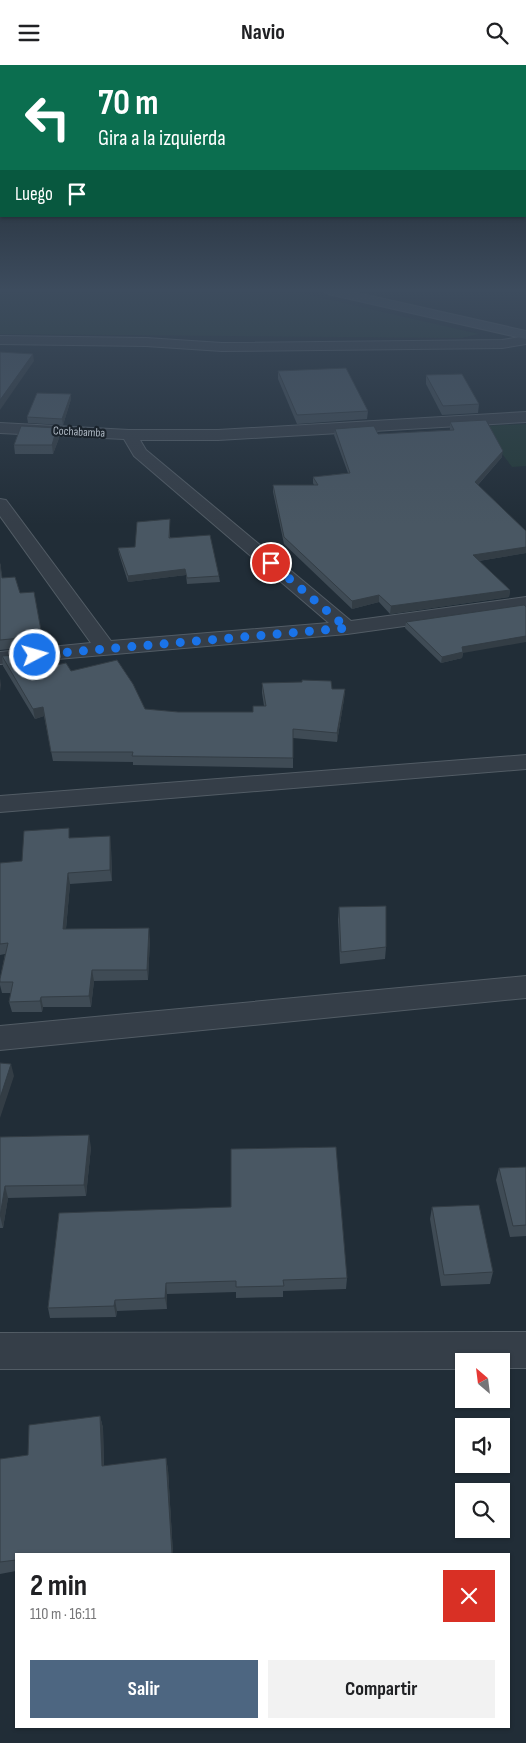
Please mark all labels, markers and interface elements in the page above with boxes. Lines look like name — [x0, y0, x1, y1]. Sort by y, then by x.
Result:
icon: menu — [15, 19, 43, 47]
text: Navio — [241, 19, 285, 46]
icon: search — [483, 19, 511, 47]
text: 70 m — [98, 82, 158, 125]
icon: left — [15, 85, 80, 150]
text: Gira a la izquierda — [98, 125, 226, 152]
icon: arrive — [63, 180, 91, 208]
text: Luego — [15, 183, 53, 206]
street label: Cochabamba — [53, 423, 106, 441]
pin — [250, 542, 292, 584]
icon: arrive — [257, 549, 285, 577]
position arrow — [8, 628, 60, 680]
north arrow — [455, 1353, 510, 1407]
map controls — [455, 1353, 510, 1538]
button: sound — [455, 1418, 510, 1473]
button: search — [455, 1483, 510, 1538]
text: 2 min — [30, 1568, 87, 1604]
button: close — [443, 1570, 495, 1622]
text: 110 m · 16:11 — [30, 1605, 96, 1624]
button: Salir — [30, 1660, 258, 1718]
button: Compartir — [268, 1660, 495, 1718]

